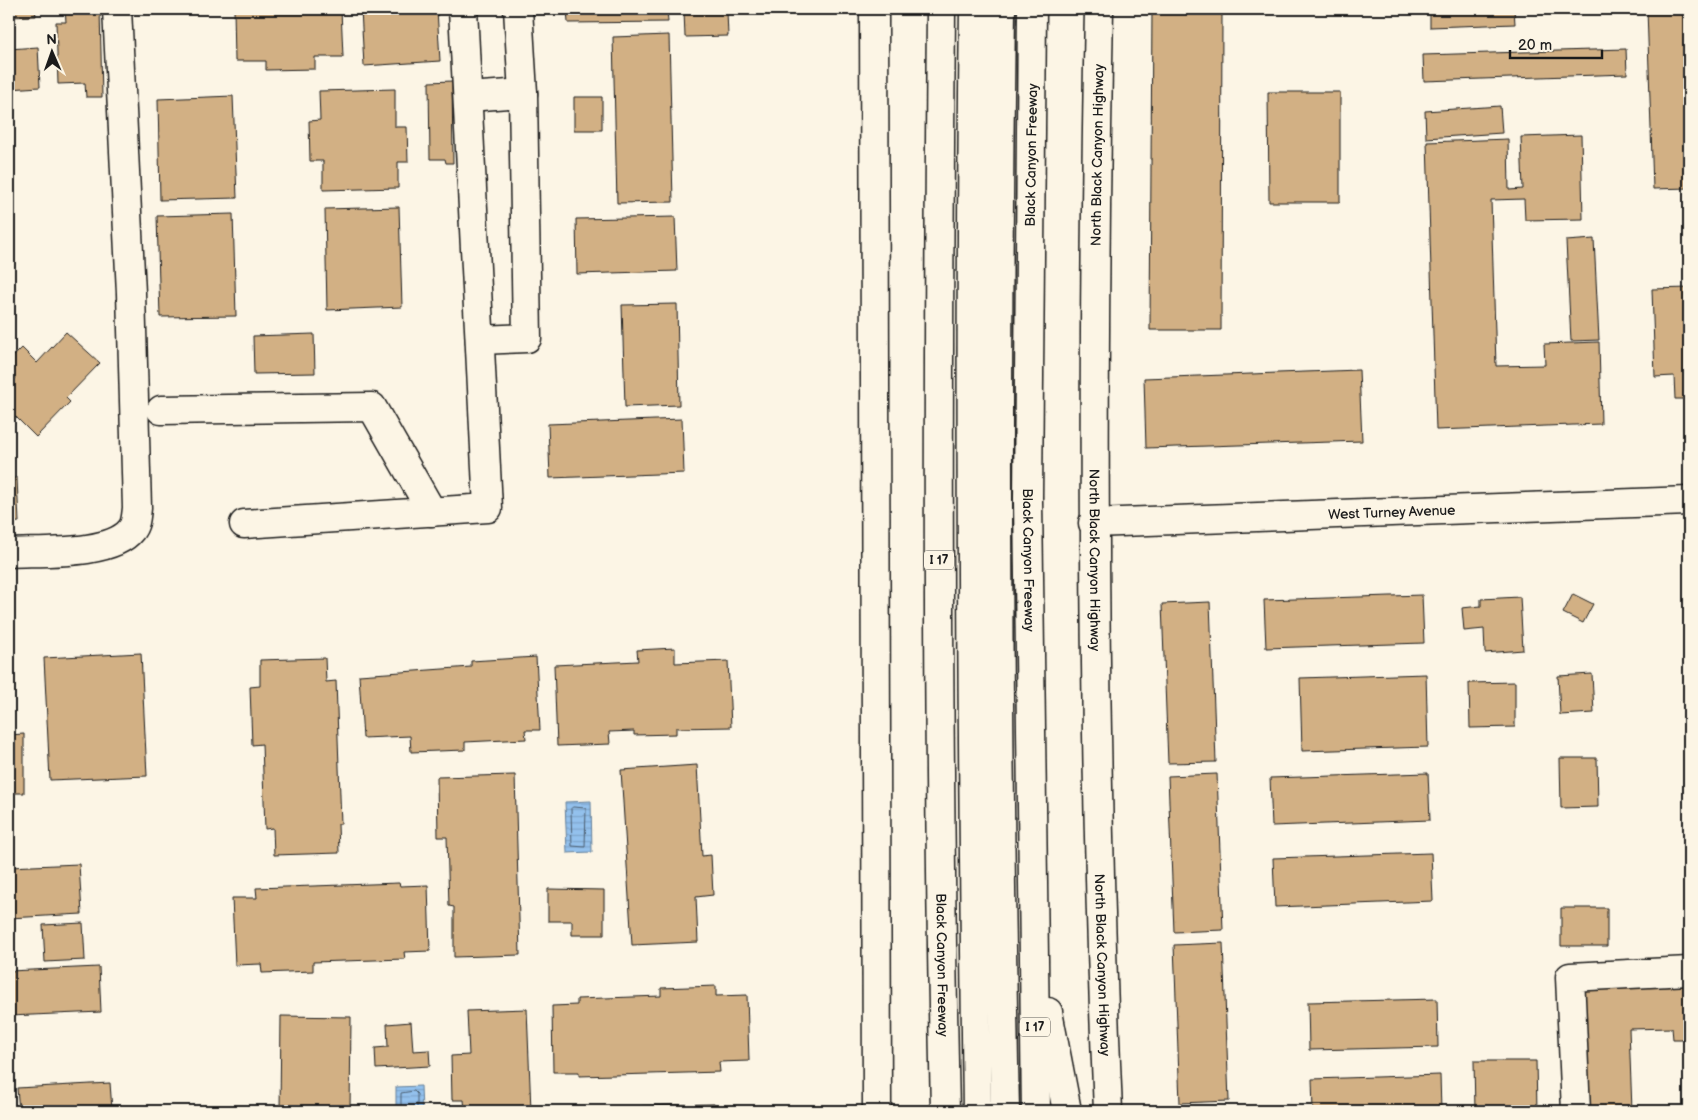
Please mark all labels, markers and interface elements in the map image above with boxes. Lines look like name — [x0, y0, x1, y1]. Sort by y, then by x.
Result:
north arrow — [28, 28, 78, 78]
scale bar — [1510, 28, 1603, 60]
text: N — [46, 31, 57, 48]
text: 20 m — [1518, 36, 1552, 55]
street label: North Black Canyon Highway — [1087, 63, 1108, 246]
street label: Black Canyon Freeway — [1022, 83, 1041, 227]
street label: North Black Canyon Highway — [1086, 469, 1104, 652]
street label: Black Canyon Freeway — [1019, 488, 1038, 632]
street label: West Turney Avenue — [1328, 502, 1456, 523]
road number: I 17 — [924, 550, 954, 570]
street label: North Black Canyon Highway — [1091, 874, 1114, 1057]
street label: Black Canyon Freeway — [932, 893, 952, 1038]
road number: I 17 — [1020, 1018, 1050, 1036]

